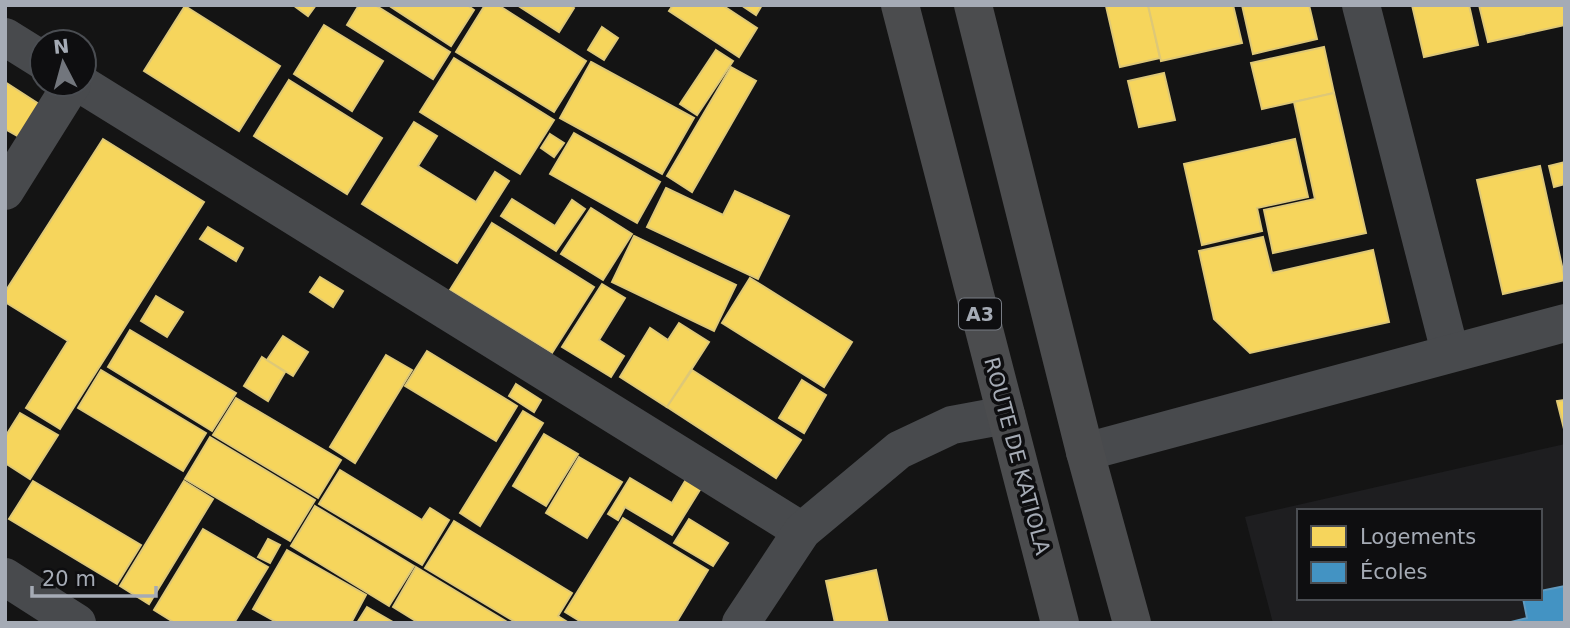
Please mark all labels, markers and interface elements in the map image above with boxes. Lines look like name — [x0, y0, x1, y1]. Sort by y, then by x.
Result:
north arrow — [28, 28, 98, 98]
text: N — [52, 34, 70, 58]
road number: A3 — [959, 298, 1001, 330]
street label: ROUTE DE KATIOLA — [979, 355, 1055, 558]
legend — [1297, 509, 1542, 600]
text: Logements — [1360, 525, 1476, 549]
scale bar — [32, 554, 156, 598]
text: Écoles — [1360, 559, 1427, 584]
text: 20 m — [42, 567, 96, 591]

